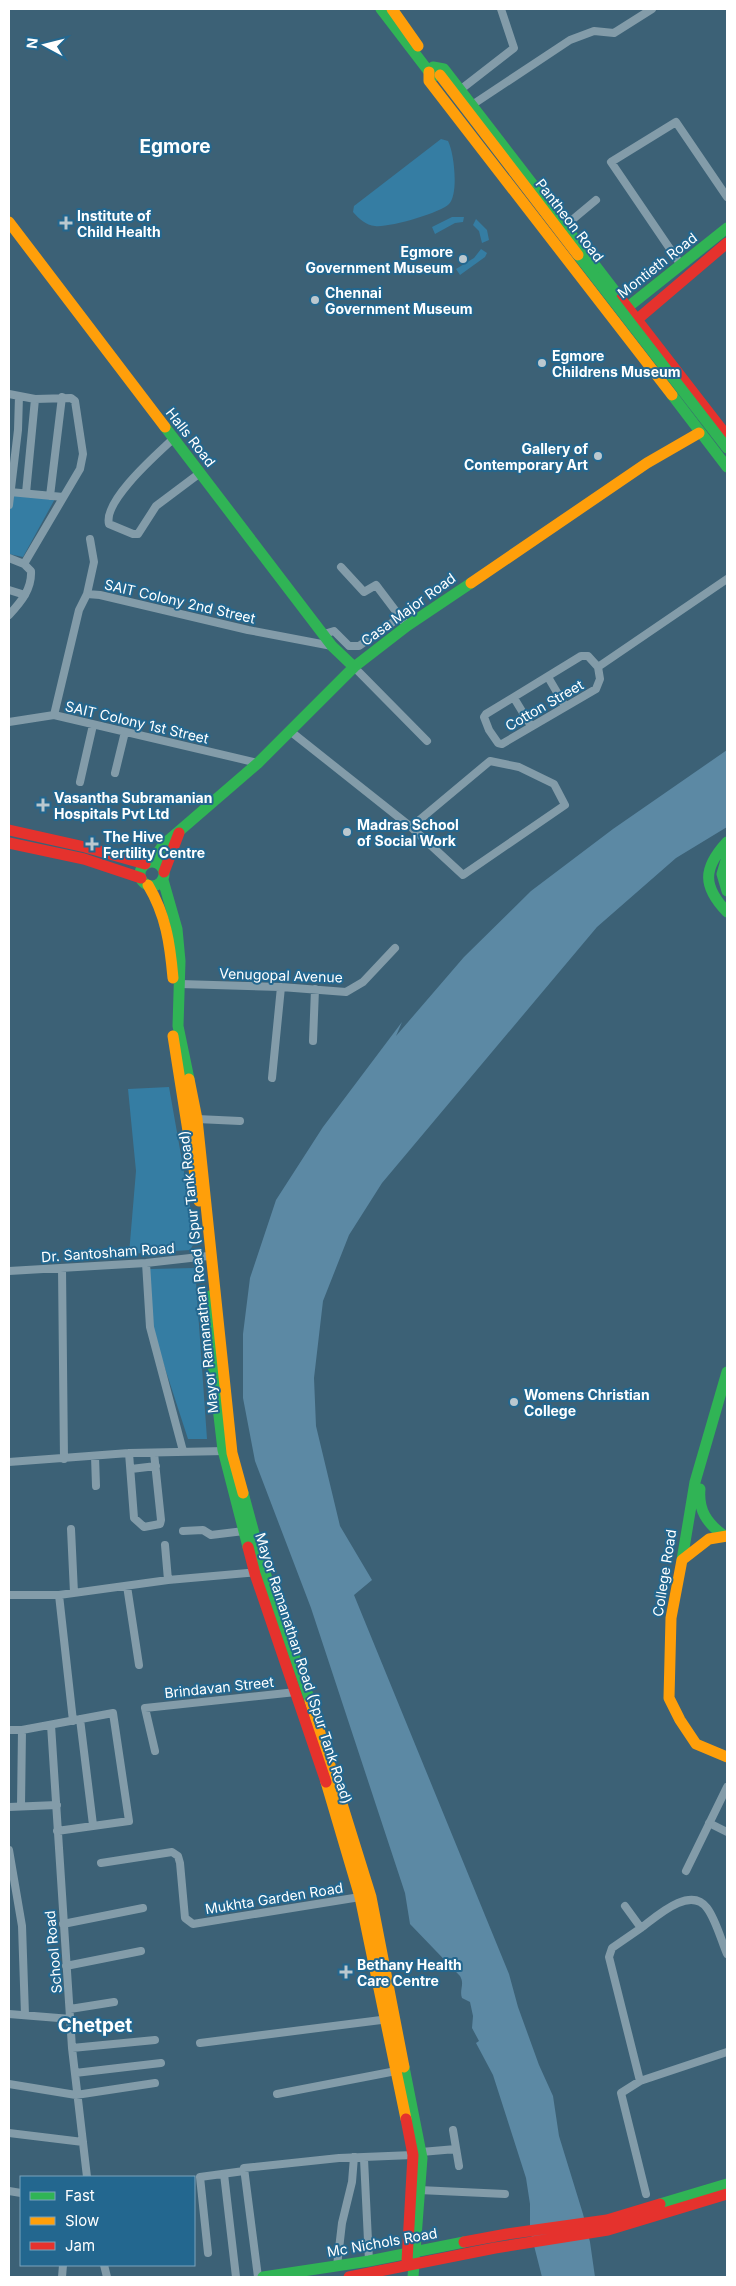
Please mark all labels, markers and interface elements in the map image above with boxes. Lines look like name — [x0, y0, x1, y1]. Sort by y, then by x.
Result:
north arrow — [20, 20, 70, 70]
text: N — [23, 37, 41, 50]
district label: Egmore — [139, 135, 211, 158]
street label: Pantheon Road — [532, 175, 608, 265]
place label: Institute of Child Health — [77, 207, 161, 240]
marker: Institute of Child Health — [59, 216, 73, 230]
street label: Montieth Road — [614, 229, 700, 301]
place label: Egmore Government Museum — [305, 243, 453, 276]
marker: Egmore Government Museum — [457, 253, 469, 265]
place label: Chennai Government Museum — [325, 284, 473, 317]
marker: Chennai Government Museum — [309, 294, 321, 306]
place label: Egmore Childrens Museum — [552, 347, 681, 380]
marker: Egmore Childrens Museum — [536, 357, 548, 369]
street label: Halls Road — [163, 404, 219, 470]
place label: Gallery of Contemporary Art — [464, 440, 588, 473]
marker: Gallery of Contemporary Art — [592, 450, 604, 462]
street label: Casa Major Road — [357, 569, 459, 649]
street label: SAIT Colony 2nd Street — [103, 575, 258, 627]
street label: Cotton Street — [502, 676, 586, 734]
street label: SAIT Colony 1st Street — [64, 697, 211, 747]
place label: Vasantha Subramanian Hospitals Pvt Ltd — [54, 789, 212, 822]
marker: Vasantha Subramanian Hospitals Pvt Ltd — [36, 798, 50, 812]
place label: Madras School of Social Work — [357, 816, 459, 849]
marker: Madras School of Social Work — [341, 826, 353, 838]
place label: The Hive Fertility Centre — [103, 828, 205, 861]
marker: The Hive Fertility Centre — [85, 837, 99, 851]
street label: Venugopal Avenue — [219, 964, 343, 986]
street label: Mayor Ramanathan Road (Spur Tank Road) — [175, 1130, 221, 1414]
street label: Dr. Santosham Road — [41, 1239, 175, 1265]
place label: Womens Christian College — [524, 1386, 650, 1419]
marker: Womens Christian College — [508, 1396, 520, 1408]
street label: College Road — [649, 1528, 679, 1618]
street label: Mayor Ramanathan Road (Spur Tank Road) — [252, 1530, 356, 1806]
street label: Brindavan Street — [163, 1673, 275, 1701]
street label: Mukhta Garden Road — [204, 1879, 344, 1917]
street label: School Road — [41, 1910, 65, 1994]
place label: Bethany Health Care Centre — [357, 1956, 462, 1989]
marker: Bethany Health Care Centre — [339, 1965, 353, 1979]
district label: Chetpet — [58, 2014, 132, 2037]
legend — [20, 2176, 195, 2266]
text: Fast — [65, 2186, 95, 2205]
text: Slow — [65, 2211, 99, 2230]
street label: Mc Nichols Road — [326, 2224, 438, 2260]
text: Jam — [65, 2236, 95, 2255]

